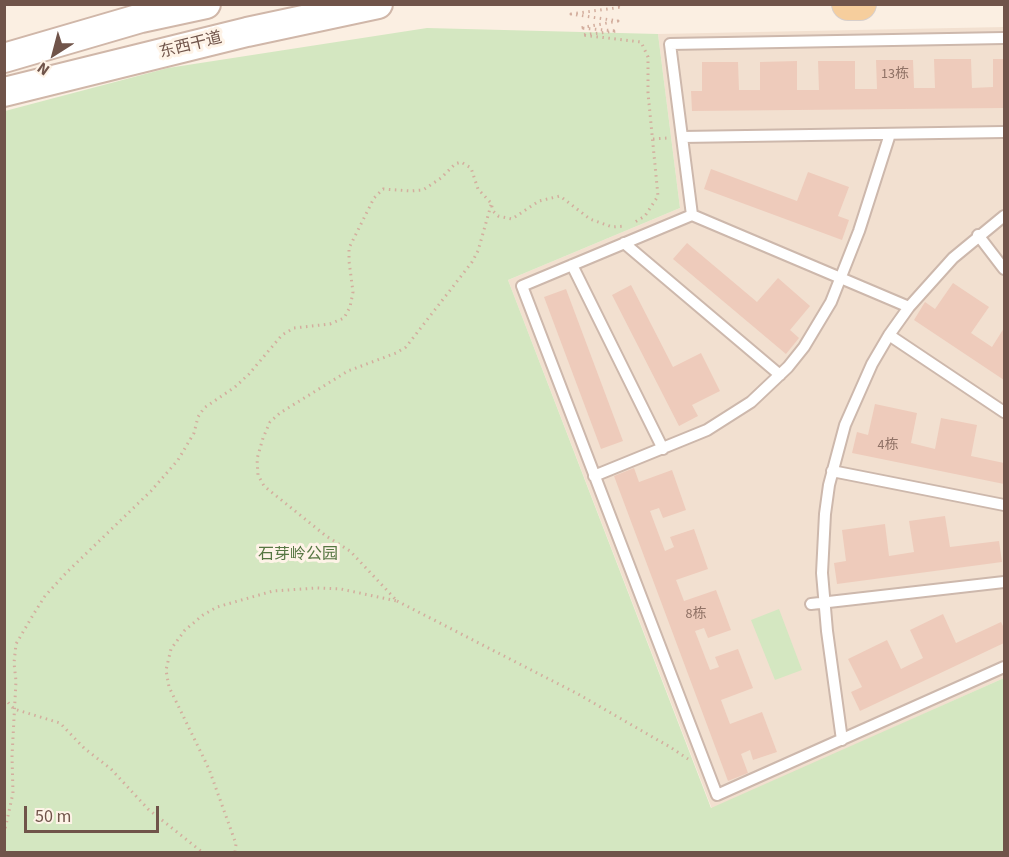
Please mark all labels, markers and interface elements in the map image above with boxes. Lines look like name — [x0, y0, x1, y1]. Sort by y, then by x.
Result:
north arrow — [24, 24, 84, 84]
street label: 东西干道 — [158, 29, 224, 63]
text: N — [33, 57, 54, 81]
house number: 13栋 — [881, 67, 909, 83]
house number: 4栋 — [878, 438, 898, 454]
park label: 石芽岭公园 — [258, 545, 338, 565]
house number: 8栋 — [686, 607, 706, 623]
scale bar — [27, 794, 162, 832]
text: 50 m — [35, 804, 71, 829]

